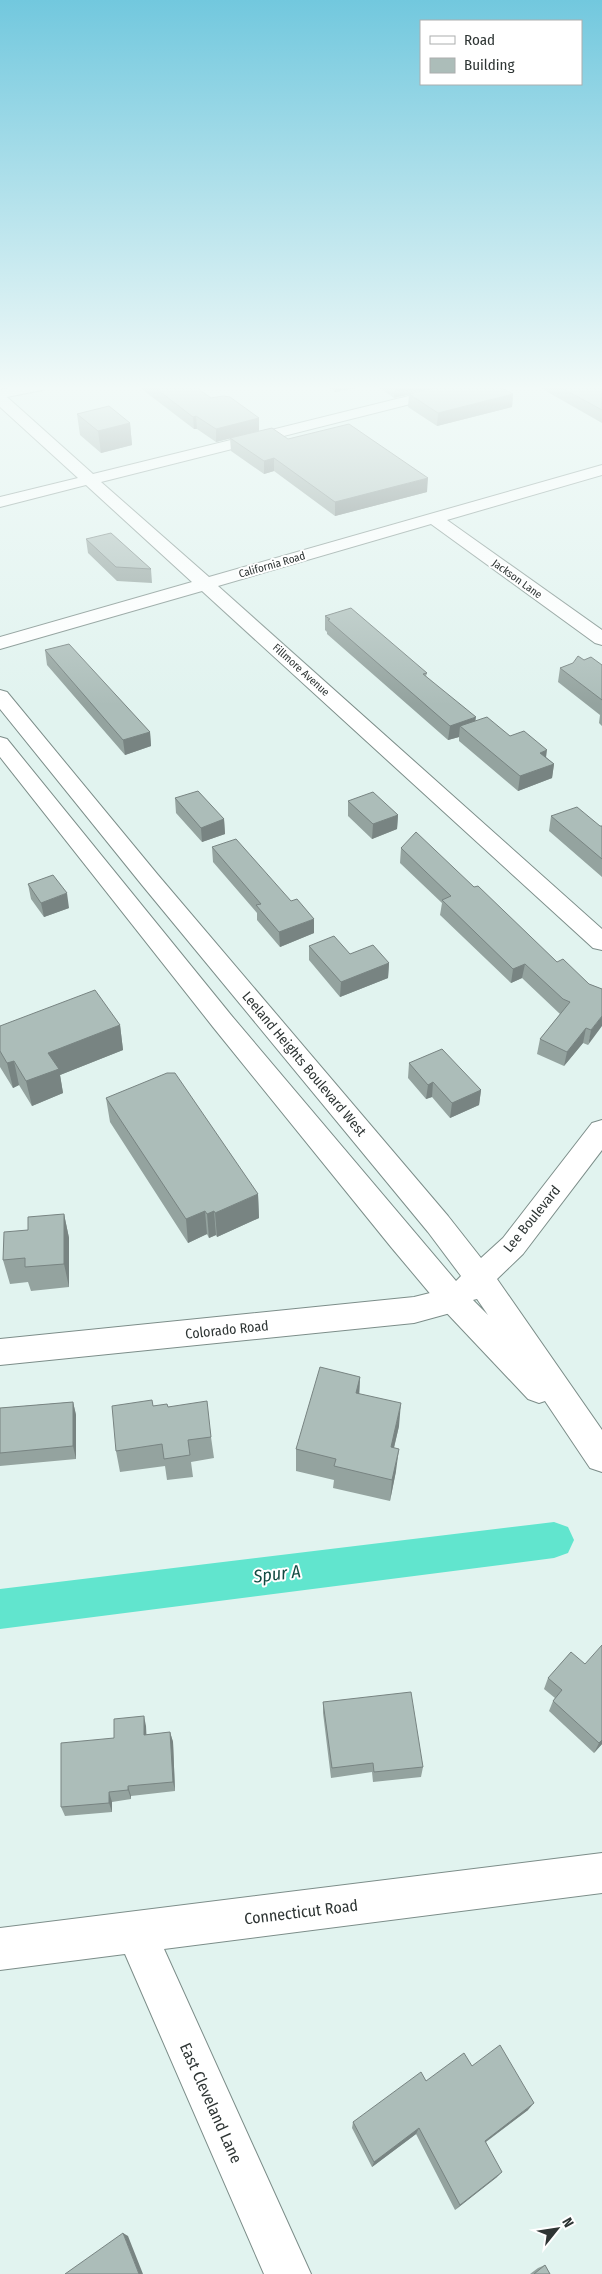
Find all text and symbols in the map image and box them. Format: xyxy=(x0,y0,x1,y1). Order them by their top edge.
legend xyxy=(420,20,582,85)
text: Road xyxy=(464,31,495,49)
text: Building xyxy=(464,56,515,74)
street label: California Road xyxy=(237,549,307,581)
street label: Jackson Lane xyxy=(490,557,544,601)
street label: Fillmore Avenue xyxy=(270,641,332,699)
street label: Leeland Heights Boulevard West xyxy=(238,988,370,1140)
street label: Lee Boulevard xyxy=(500,1182,564,1256)
street label: Colorado Road xyxy=(184,1317,270,1343)
water label: Spur A xyxy=(251,1560,302,1588)
street label: Connecticut Road xyxy=(243,1896,359,1928)
street label: East Cleveland Lane xyxy=(176,2040,246,2166)
north arrow xyxy=(532,2204,582,2254)
text: N xyxy=(558,2215,577,2231)

